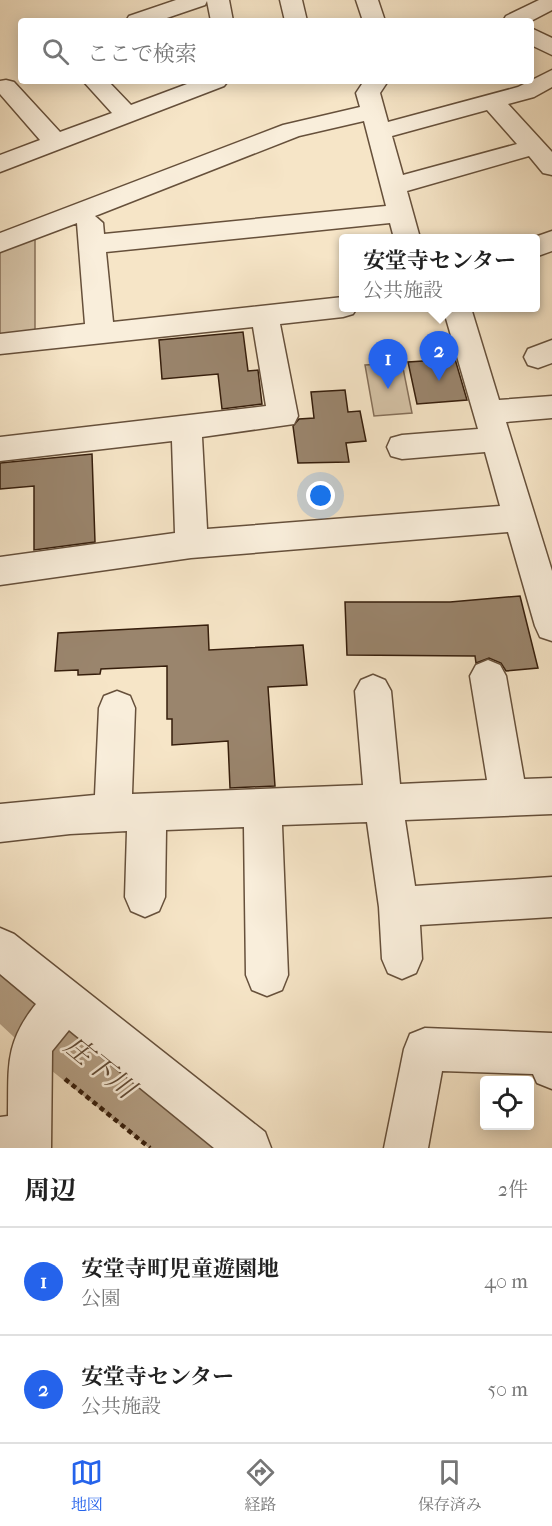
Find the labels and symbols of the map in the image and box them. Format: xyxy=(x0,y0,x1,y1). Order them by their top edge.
pin: 2 xyxy=(420,332,458,381)
pin: 1 xyxy=(368,340,408,389)
your location xyxy=(306,481,335,510)
water label: 庄下川 xyxy=(58,1029,144,1107)

